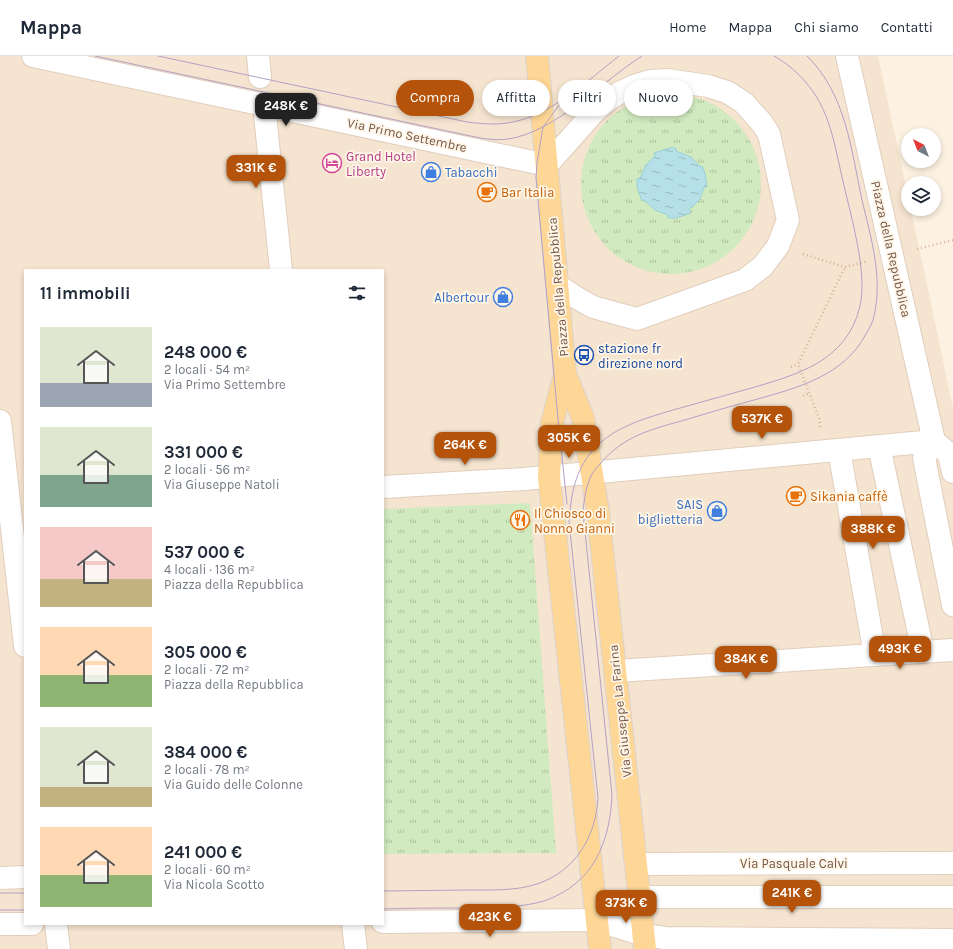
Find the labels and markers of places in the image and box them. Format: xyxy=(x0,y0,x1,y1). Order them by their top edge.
pin: 248K € xyxy=(253,93,319,127)
place label: Grand Hotel Liberty xyxy=(346,149,416,179)
hotel icon: Grand Hotel Liberty xyxy=(321,152,343,174)
pin: 331K € xyxy=(223,155,289,189)
shop icon: Tabacchi xyxy=(420,161,442,183)
place label: Tabacchi xyxy=(445,165,498,180)
cafe icon: Bar Italia xyxy=(476,181,498,203)
place label: Bar Italia xyxy=(501,185,554,200)
shop icon: Albertour xyxy=(492,286,514,308)
place label: Albertour xyxy=(434,290,489,305)
place label: stazione fr direzione nord xyxy=(598,341,683,371)
bus stop icon: stazione fr direzione nord xyxy=(573,344,595,366)
pin: 537K € xyxy=(729,406,795,440)
pin: 305K € xyxy=(536,425,602,459)
pin: 264K € xyxy=(432,432,498,466)
cafe icon: Sikania caffè xyxy=(785,485,807,507)
place label: Sikania caffè xyxy=(810,489,888,504)
place label: SAIS biglietteria xyxy=(638,497,703,527)
shop icon: SAIS biglietteria xyxy=(706,500,728,522)
place label: Il Chiosco di Nonno Gianni xyxy=(534,506,615,536)
restaurant icon: Il Chiosco di Nonno Gianni xyxy=(509,509,531,531)
pin: 388K € xyxy=(840,516,906,550)
pin: 493K € xyxy=(867,636,933,670)
pin: 384K € xyxy=(713,646,779,680)
pin: 241K € xyxy=(759,880,825,914)
pin: 373K € xyxy=(593,890,659,924)
pin: 423K € xyxy=(457,904,523,938)

